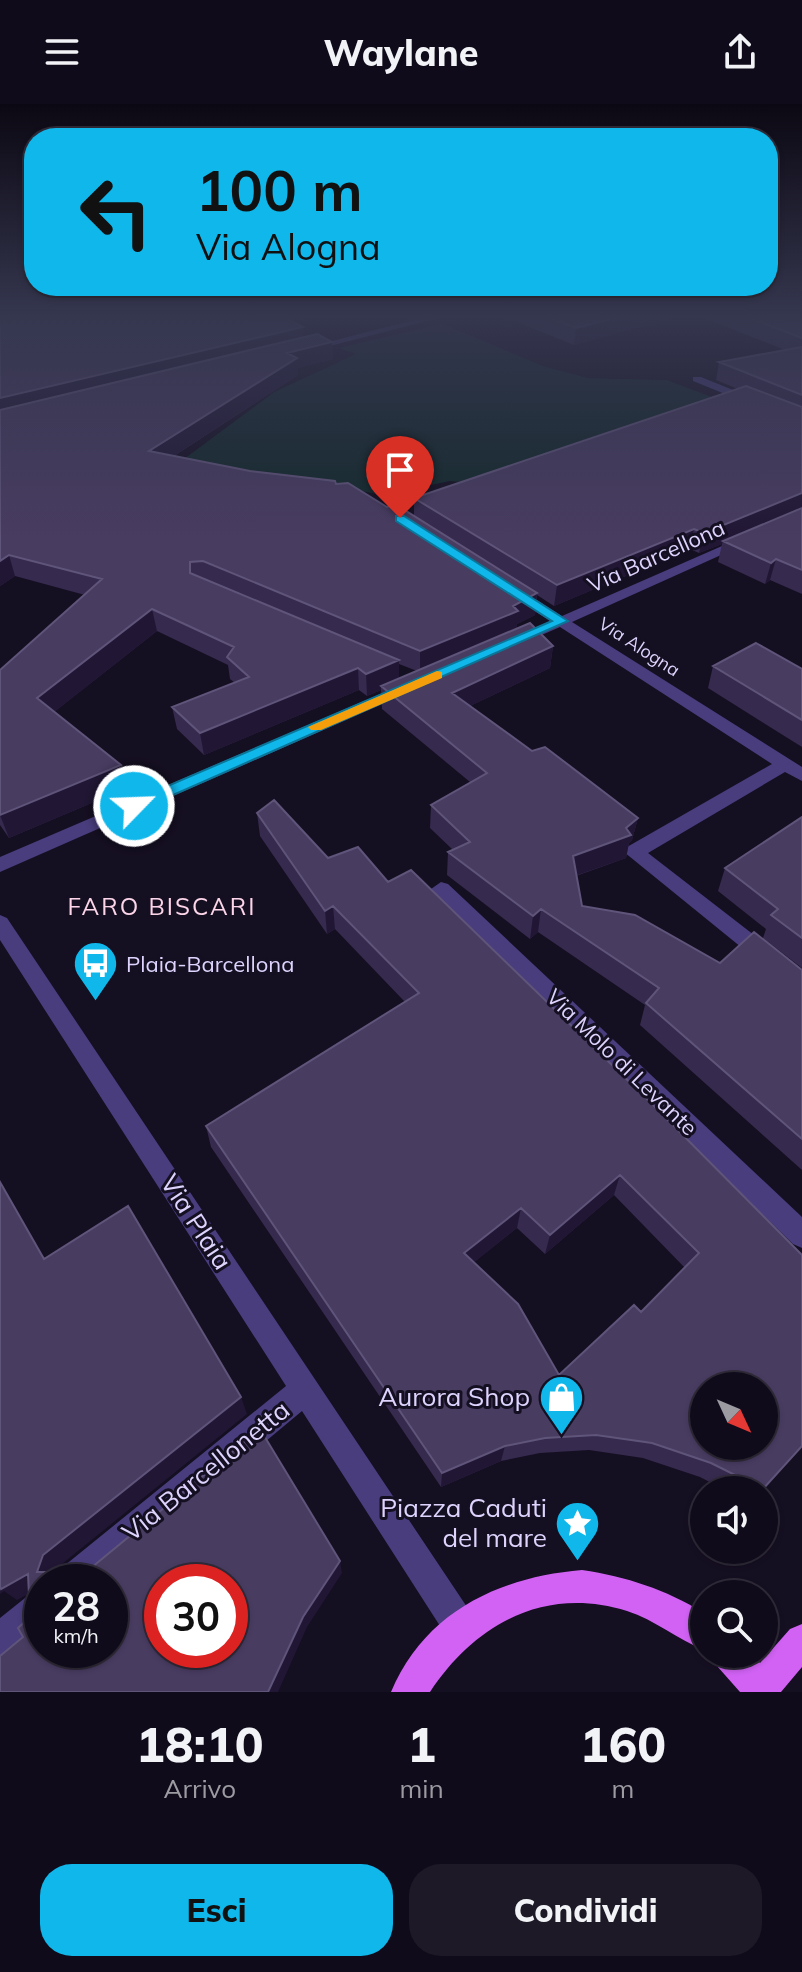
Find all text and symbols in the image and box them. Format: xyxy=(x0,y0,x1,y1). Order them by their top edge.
icon: menu xyxy=(40,30,84,74)
text: Waylane xyxy=(323,30,479,75)
icon: share xyxy=(718,30,762,74)
text: 100 m xyxy=(196,155,363,225)
icon: left xyxy=(64,160,168,264)
text: Via Alogna xyxy=(196,224,381,269)
pin xyxy=(366,436,434,518)
icon: arrive xyxy=(378,448,422,492)
street label: Via Barcellona xyxy=(583,513,729,599)
street label: Via Alogna xyxy=(594,612,684,681)
position arrow xyxy=(92,764,176,848)
district label: FARO BISCARI xyxy=(68,891,256,921)
bus stop icon: Plaia-Barcellona xyxy=(71,940,119,1003)
place label: Plaia-Barcellona xyxy=(126,950,294,978)
street label: Via Molo di Levante xyxy=(541,983,703,1141)
street label: Via Plaia xyxy=(153,1168,239,1276)
north arrow xyxy=(690,1372,778,1460)
map controls xyxy=(690,1372,778,1668)
shop icon: Aurora Shop xyxy=(537,1373,585,1436)
place label: Aurora Shop xyxy=(378,1380,530,1413)
street label: Via Barcellonetta xyxy=(115,1393,296,1548)
button: sound xyxy=(690,1476,778,1564)
place label: Piazza Caduti del mare xyxy=(380,1491,547,1554)
place icon: Piazza Caduti del mare xyxy=(554,1499,602,1562)
speed limit sign: 30 xyxy=(144,1564,248,1668)
button: search xyxy=(690,1580,778,1668)
text: 28 xyxy=(52,1581,100,1631)
text: km/h xyxy=(53,1623,99,1648)
text: 18:10 xyxy=(136,1714,264,1774)
text: 1 xyxy=(407,1714,436,1774)
text: 160 xyxy=(580,1714,666,1774)
text: Arrivo xyxy=(163,1772,236,1805)
text: min xyxy=(400,1772,444,1805)
text: m xyxy=(611,1772,634,1805)
button: Esci xyxy=(40,1864,393,1956)
button: Condividi xyxy=(409,1864,762,1956)

